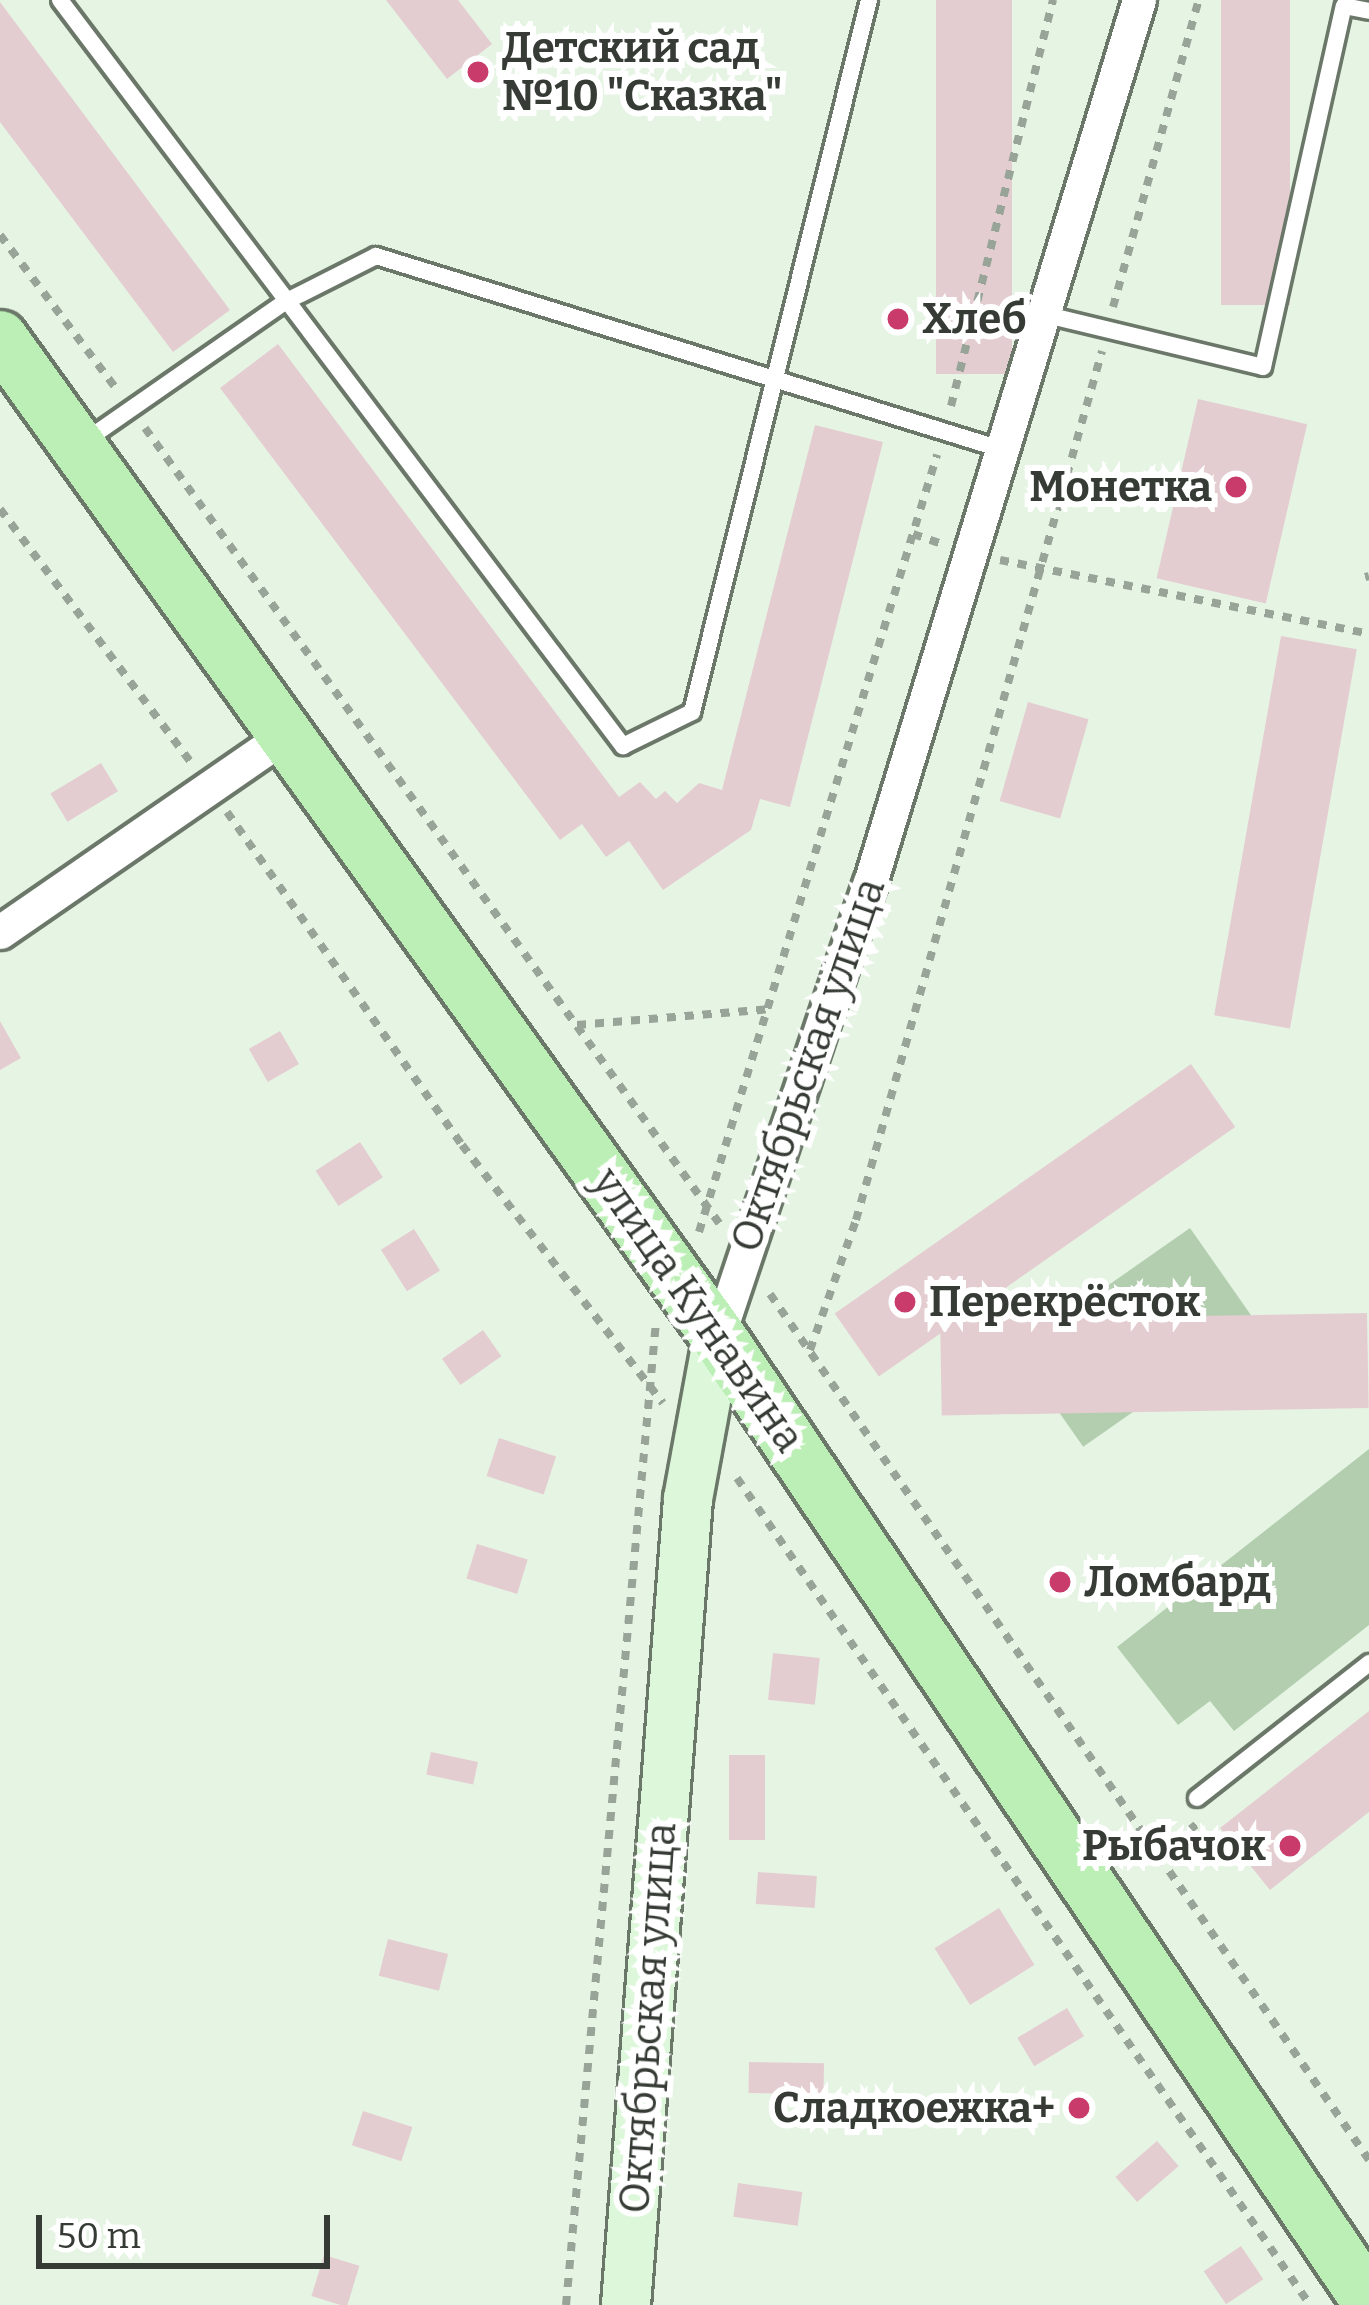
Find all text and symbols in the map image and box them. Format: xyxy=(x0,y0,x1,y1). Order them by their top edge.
place label: Детский сад №10 "Сказка" xyxy=(502,23,783,122)
marker: Детский сад №10 "Сказка" xyxy=(465,59,491,85)
place label: Хлеб xyxy=(922,294,1026,344)
marker: Хлеб xyxy=(885,306,911,332)
place label: Монетка xyxy=(1029,462,1212,512)
marker: Монетка xyxy=(1223,474,1249,500)
street label: Октябрьская улица xyxy=(720,872,896,1258)
street label: улица Кунавина xyxy=(581,1158,815,1462)
place label: Перекрёсток xyxy=(929,1277,1200,1327)
marker: Перекрёсток xyxy=(892,1289,918,1315)
place label: Ломбард xyxy=(1084,1557,1271,1607)
marker: Ломбард xyxy=(1047,1569,1073,1595)
street label: Октябрьская улица xyxy=(609,1821,687,2215)
place label: Рыбачок xyxy=(1082,1821,1266,1871)
marker: Рыбачок xyxy=(1277,1833,1303,1859)
place label: Сладкоежка+ xyxy=(773,2083,1055,2133)
marker: Сладкоежка+ xyxy=(1066,2095,1092,2121)
scale bar xyxy=(42,2191,336,2265)
text: 50 m xyxy=(57,2214,141,2258)

